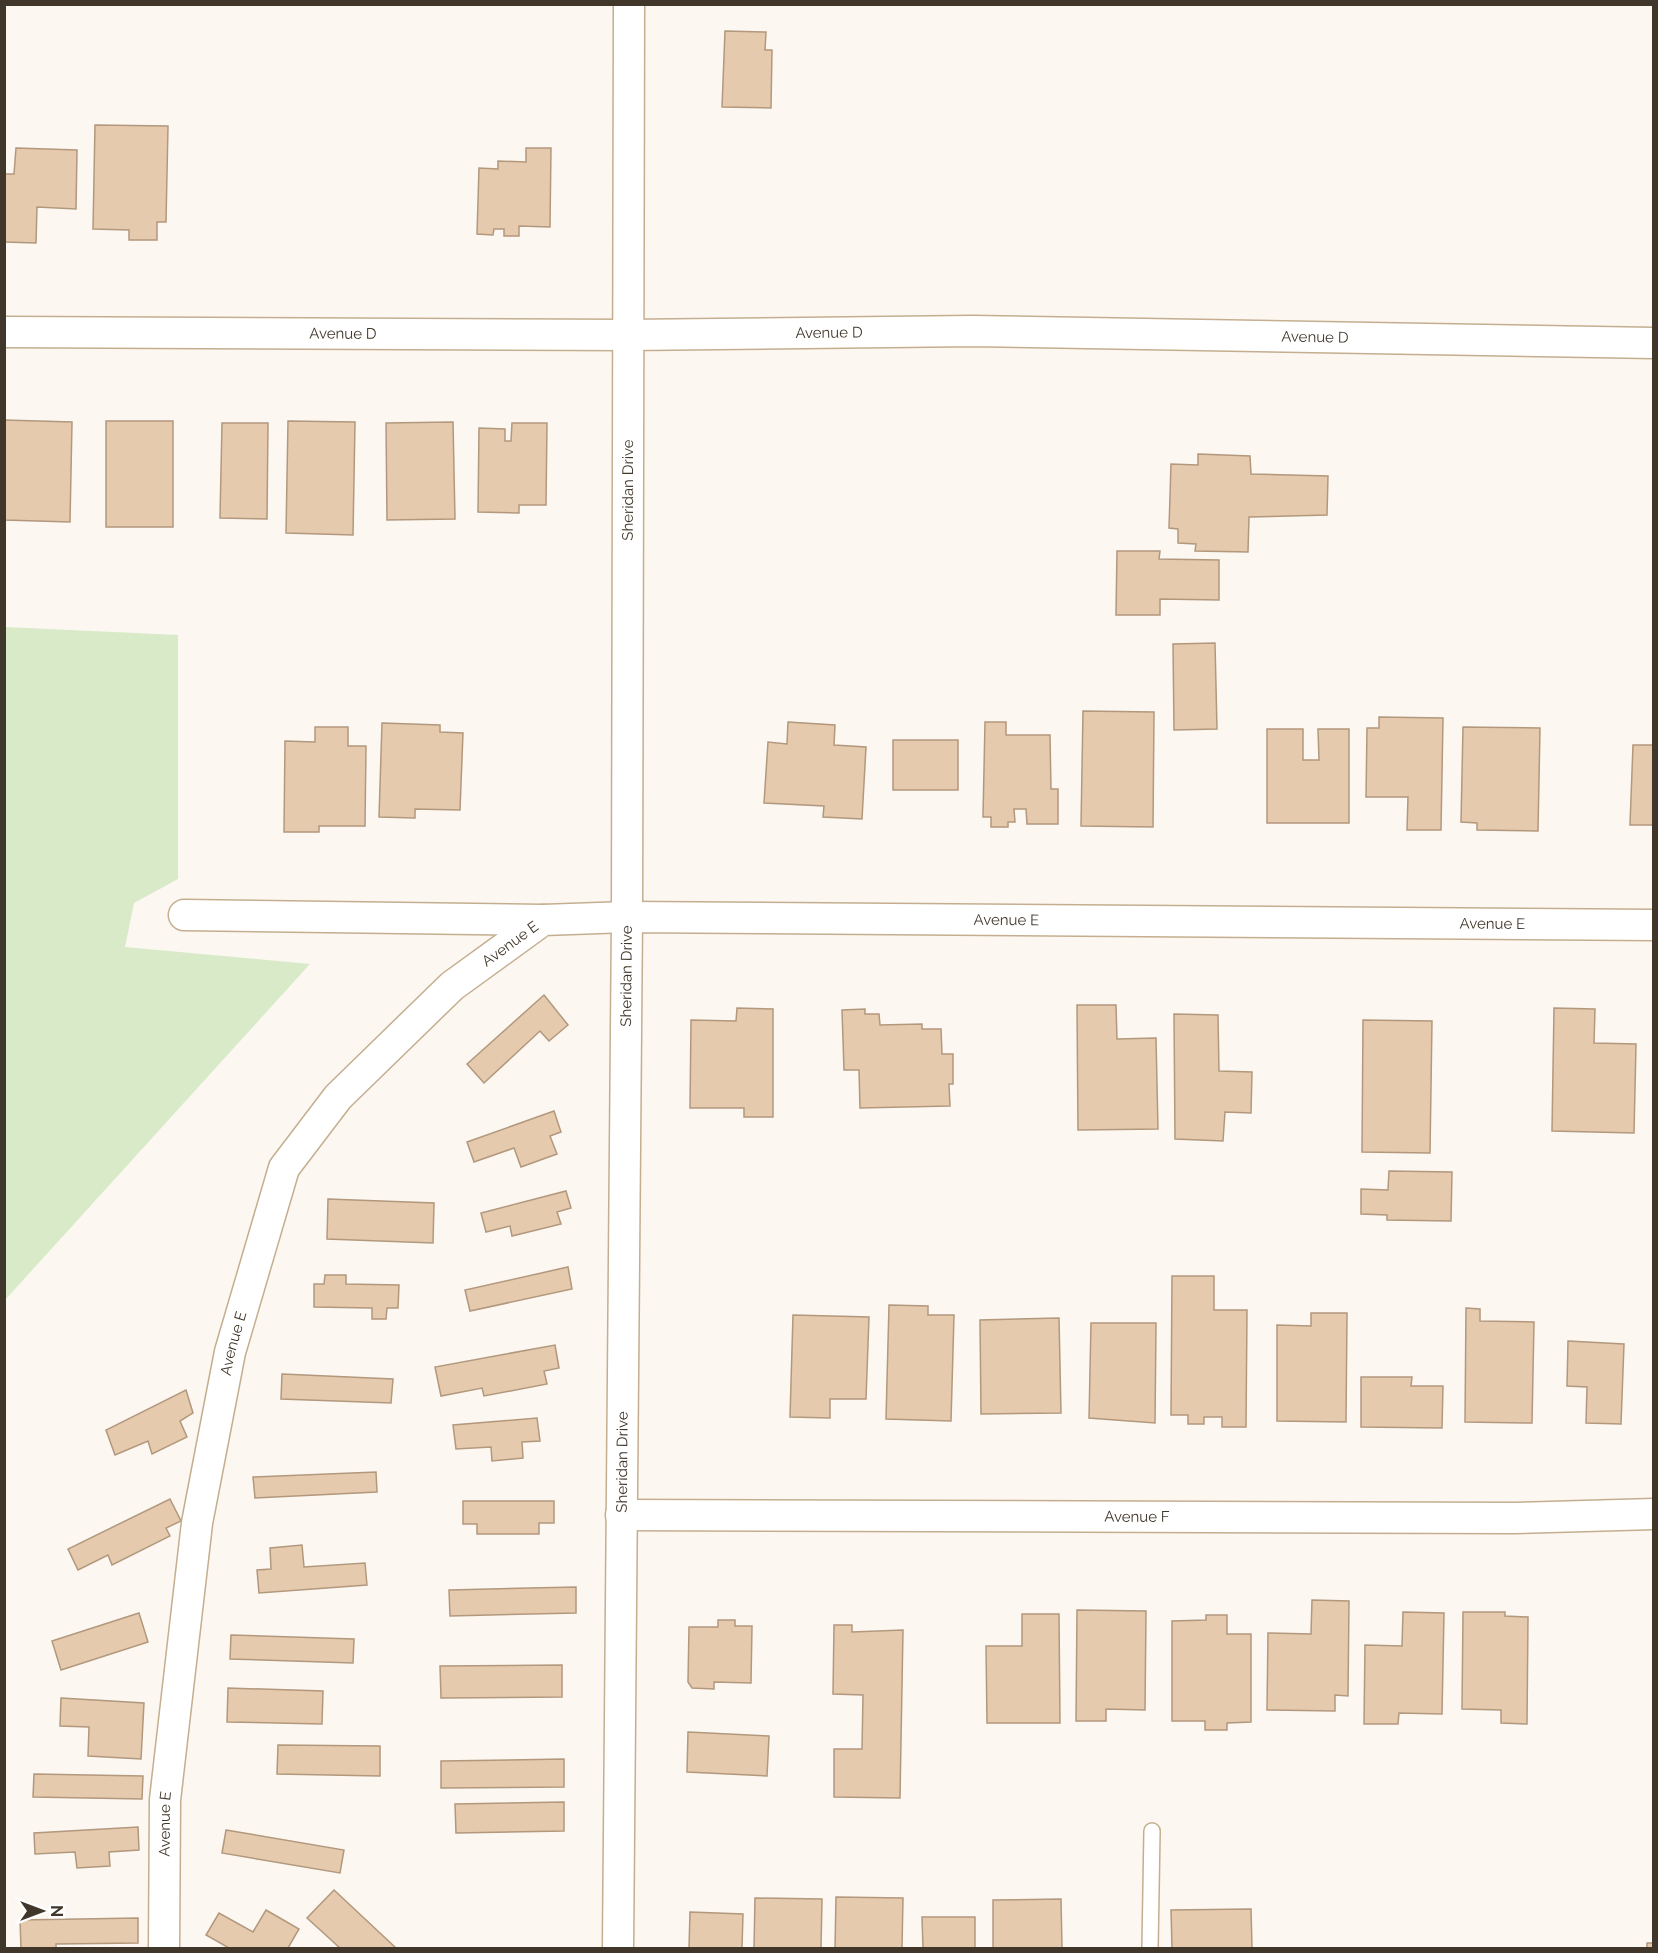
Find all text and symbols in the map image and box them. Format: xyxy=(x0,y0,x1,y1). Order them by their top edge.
street label: Avenue D xyxy=(795,323,863,342)
street label: Avenue D xyxy=(309,324,377,343)
street label: Avenue D xyxy=(1281,327,1349,347)
street label: Sheridan Drive xyxy=(619,439,637,541)
street label: Avenue E xyxy=(974,911,1039,929)
street label: Avenue E xyxy=(1460,914,1525,933)
street label: Avenue E xyxy=(478,917,542,970)
street label: Sheridan Drive xyxy=(617,925,636,1027)
street label: Avenue E xyxy=(217,1309,250,1377)
street label: Sheridan Drive xyxy=(613,1411,632,1513)
street label: Avenue F xyxy=(1104,1508,1170,1526)
street label: Avenue E xyxy=(156,1790,175,1857)
north arrow xyxy=(12,1881,72,1941)
text: N xyxy=(47,1905,66,1917)

